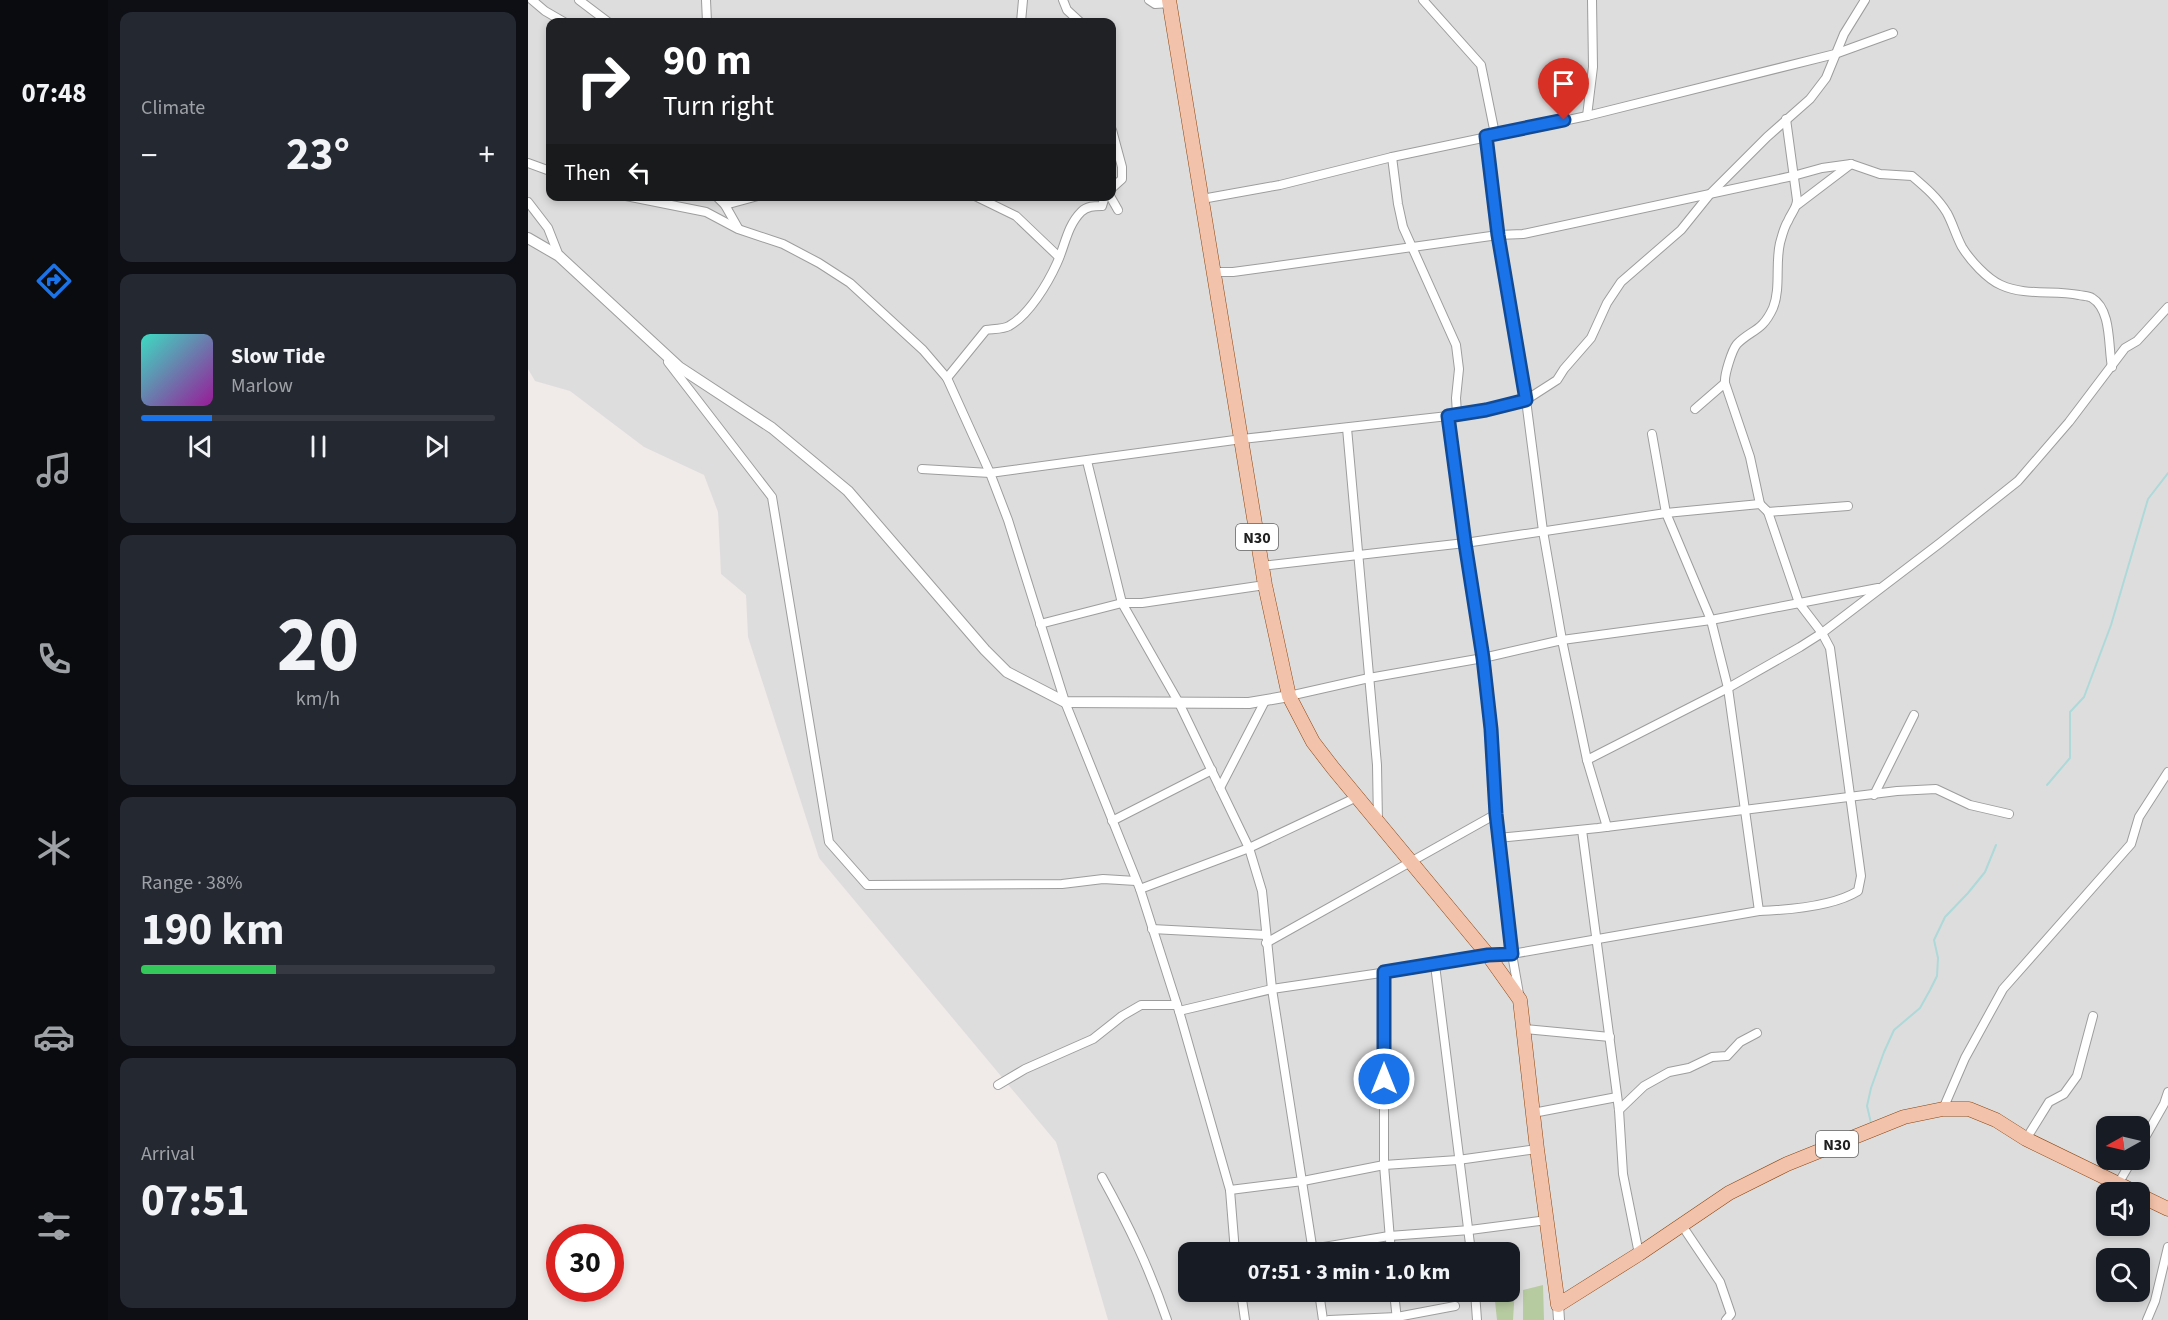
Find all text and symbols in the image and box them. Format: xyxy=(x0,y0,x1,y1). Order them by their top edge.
text: 90 m xyxy=(663,31,752,91)
icon: right xyxy=(564,42,642,120)
pin xyxy=(1538,58,1589,120)
icon: arrive xyxy=(1547,67,1580,100)
text: 07:48 xyxy=(21,74,87,113)
text: Turn right xyxy=(663,87,774,126)
text: Climate xyxy=(141,94,205,122)
text: 23° xyxy=(286,123,350,187)
text: − xyxy=(141,132,157,179)
text: + xyxy=(479,132,495,179)
icon: left xyxy=(623,156,656,189)
text: Then xyxy=(564,157,611,189)
icon: directions xyxy=(33,260,75,302)
text: Slow Tide xyxy=(231,340,325,372)
text: Marlow xyxy=(231,372,293,400)
icon: previous xyxy=(184,430,217,463)
icon: pause xyxy=(302,430,335,463)
icon: next xyxy=(420,430,453,463)
icon: music xyxy=(33,449,75,491)
road number: N30 xyxy=(1236,524,1278,550)
text: 20 xyxy=(277,590,359,701)
icon: phone xyxy=(33,638,75,680)
text: km/h xyxy=(296,685,340,713)
icon: climate xyxy=(33,827,75,869)
text: Range · 38% xyxy=(141,869,242,897)
text: 190 km xyxy=(141,898,285,962)
icon: car xyxy=(33,1016,75,1058)
position arrow xyxy=(1352,1047,1416,1111)
north arrow xyxy=(2096,1116,2150,1170)
map controls xyxy=(2096,1116,2150,1302)
road number: N30 xyxy=(1816,1131,1858,1157)
text: Arrival xyxy=(141,1140,195,1168)
text: 07:51 xyxy=(141,1169,250,1233)
button: sound xyxy=(2096,1182,2150,1236)
icon: filters xyxy=(33,1205,75,1247)
speed limit sign: 30 xyxy=(546,1224,624,1302)
button: search xyxy=(2096,1248,2150,1302)
text: 07:51 · 3 min · 1.0 km xyxy=(1248,1256,1450,1288)

